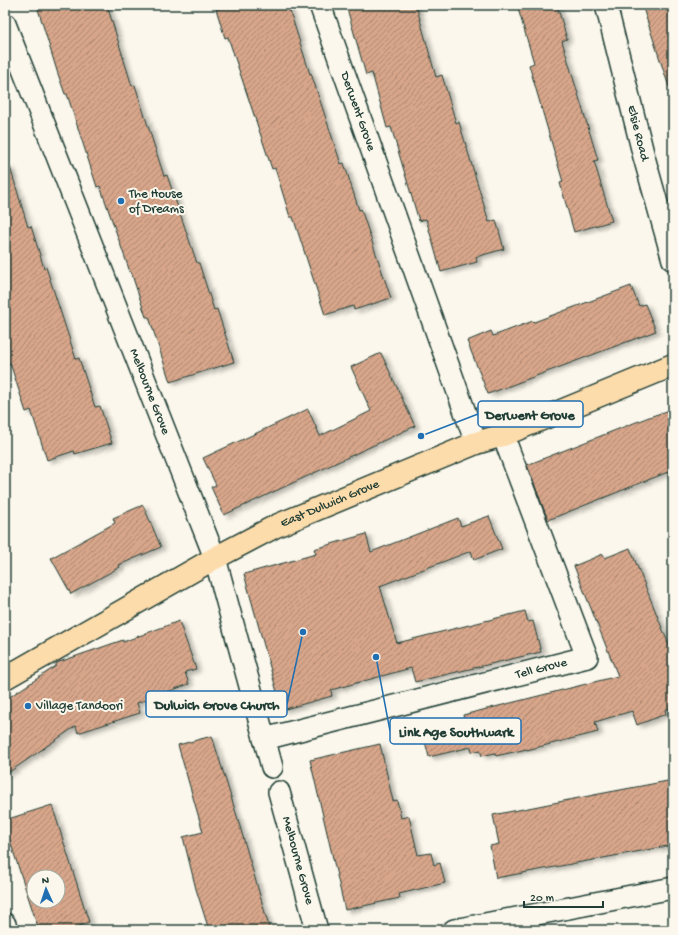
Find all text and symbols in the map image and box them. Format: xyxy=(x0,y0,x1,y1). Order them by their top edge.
street label: Derwent Grove xyxy=(337,69,379,153)
street label: Elsie Road xyxy=(624,104,653,164)
place label: The House of Dreams xyxy=(128,187,185,217)
marker: The House of Dreams xyxy=(116,196,126,206)
street label: Melbourne Grove xyxy=(126,347,173,437)
callout: Derwent Grove xyxy=(478,401,583,427)
text: Derwent Grove xyxy=(483,408,576,425)
street label: East Dulwich Grove xyxy=(278,476,382,531)
street label: Tell Grove xyxy=(513,655,569,683)
callout: Dulwich Grove Church xyxy=(146,691,287,717)
text: Dulwich Grove Church xyxy=(153,698,280,715)
place label: Village Tandoori xyxy=(35,699,123,714)
marker: Village Tandoori xyxy=(23,701,33,711)
callout: Link Age Southwark xyxy=(390,718,521,744)
text: Link Age Southwark xyxy=(399,725,515,742)
street label: Melbourne Grove xyxy=(279,815,317,907)
north arrow xyxy=(26,869,66,909)
text: N xyxy=(42,875,49,887)
scale bar xyxy=(524,883,603,909)
text: 20 m xyxy=(530,892,555,906)

